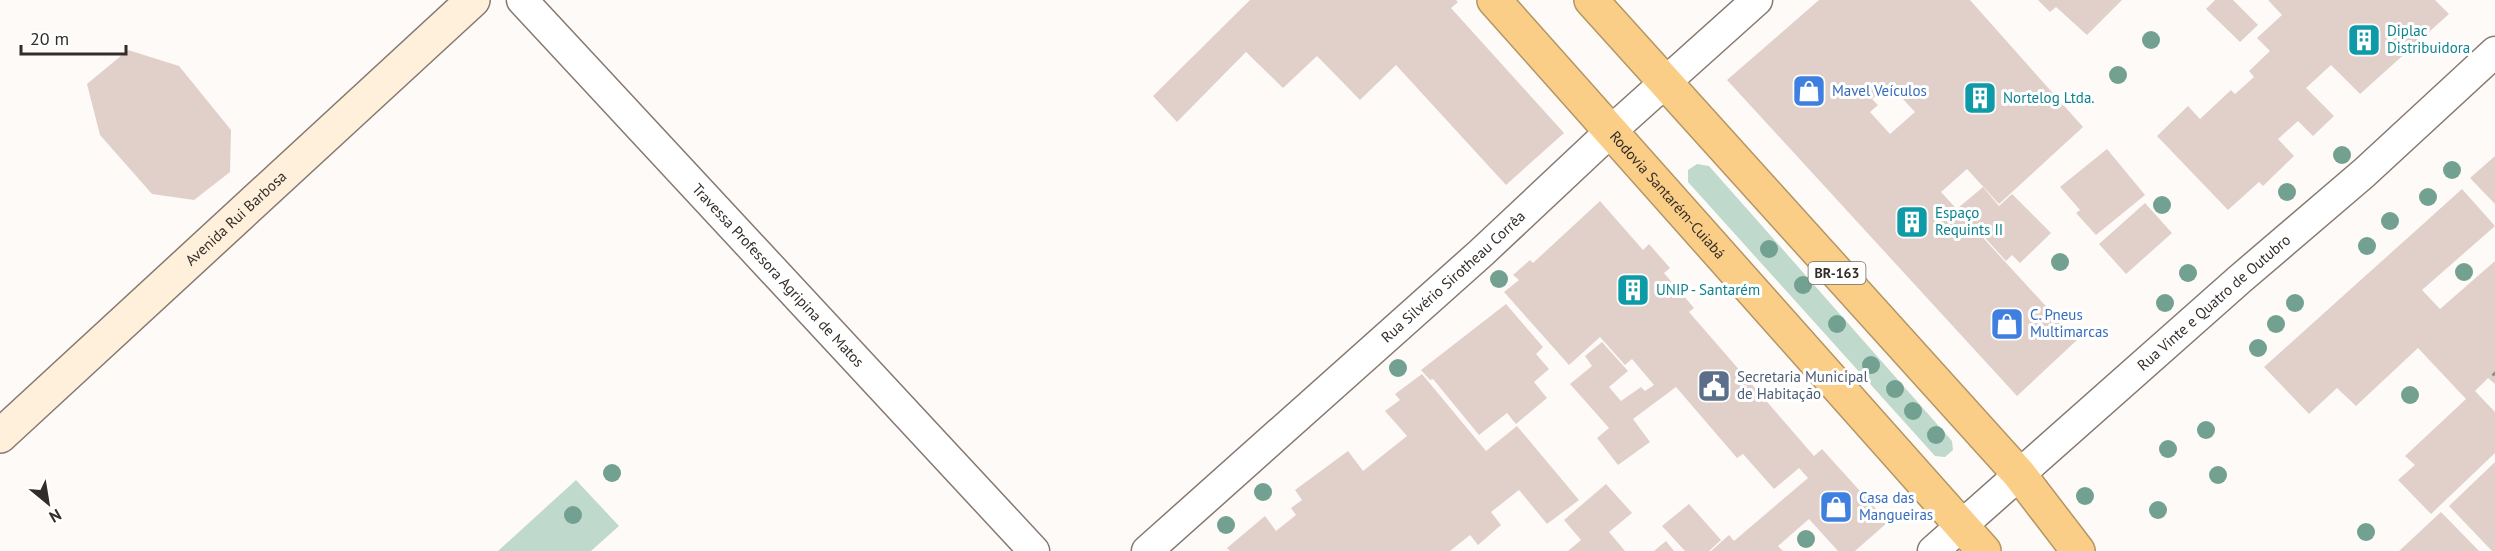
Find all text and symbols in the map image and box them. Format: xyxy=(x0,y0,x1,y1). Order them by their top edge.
scale bar xyxy=(21,18,126,56)
place label: Diplac Distribuidora xyxy=(2387,21,2470,57)
building icon: Diplac Distribuidora xyxy=(2346,22,2382,58)
text: 20 m xyxy=(30,27,69,50)
shop icon: Mavel Veículos xyxy=(1791,73,1827,109)
building icon: Nortelog Ltda. xyxy=(1962,80,1998,116)
place label: Mavel Veículos xyxy=(1832,81,1927,100)
place label: Nortelog Ltda. xyxy=(2003,88,2095,107)
street label: Rodovia Santarém-Cuiabá xyxy=(1606,127,1730,263)
street label: Avenida Rui Barbosa xyxy=(181,167,290,269)
street label: Travessa Professora Agripina de Matos xyxy=(688,179,868,371)
place label: Espaço Requints II xyxy=(1935,203,2003,239)
building icon: Espaço Requints II xyxy=(1894,204,1930,240)
street label: Rua Silvério Sirotheau Corrêa xyxy=(1377,207,1529,347)
street label: Rua Vinte e Quatro de Outubro xyxy=(2133,230,2294,375)
road number: BR-163 xyxy=(1808,262,1866,284)
building icon: UNIP - Santarém xyxy=(1615,272,1651,308)
place label: UNIP - Santarém xyxy=(1656,280,1760,299)
place label: C. Pneus Multimarcas xyxy=(2030,305,2109,341)
shop icon: C. Pneus Multimarcas xyxy=(1989,306,2025,342)
place label: Secretaria Municipal de Habitação xyxy=(1737,367,1869,403)
public building icon: Secretaria Municipal de Habitação xyxy=(1696,368,1732,404)
north arrow xyxy=(18,473,78,533)
place label: Casa das Mangueiras xyxy=(1859,488,1933,524)
shop icon: Casa das Mangueiras xyxy=(1818,489,1854,525)
text: N xyxy=(46,505,65,527)

